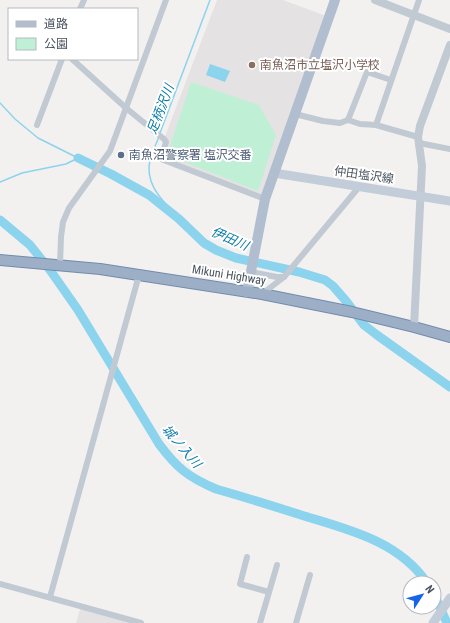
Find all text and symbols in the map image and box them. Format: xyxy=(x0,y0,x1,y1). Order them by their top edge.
legend xyxy=(8,8,138,60)
text: 道路 xyxy=(44,17,68,31)
text: 公園 xyxy=(44,37,68,51)
place label: 南魚沼市立塩沢小学校 xyxy=(260,58,380,72)
marker: 南魚沼市立塩沢小学校 xyxy=(247,60,257,70)
water label: 足柄沢川 xyxy=(144,80,178,136)
place label: 南魚沼警察署 塩沢交番 xyxy=(129,148,252,162)
marker: 南魚沼警察署 塩沢交番 xyxy=(116,150,126,160)
street label: 仲田塩沢線 xyxy=(333,164,395,186)
water label: 伊田川 xyxy=(209,224,252,254)
street label: Mikuni Highway xyxy=(191,262,267,288)
water label: 城ノ入川 xyxy=(159,422,206,472)
north arrow xyxy=(402,575,442,615)
text: N xyxy=(422,583,437,596)

